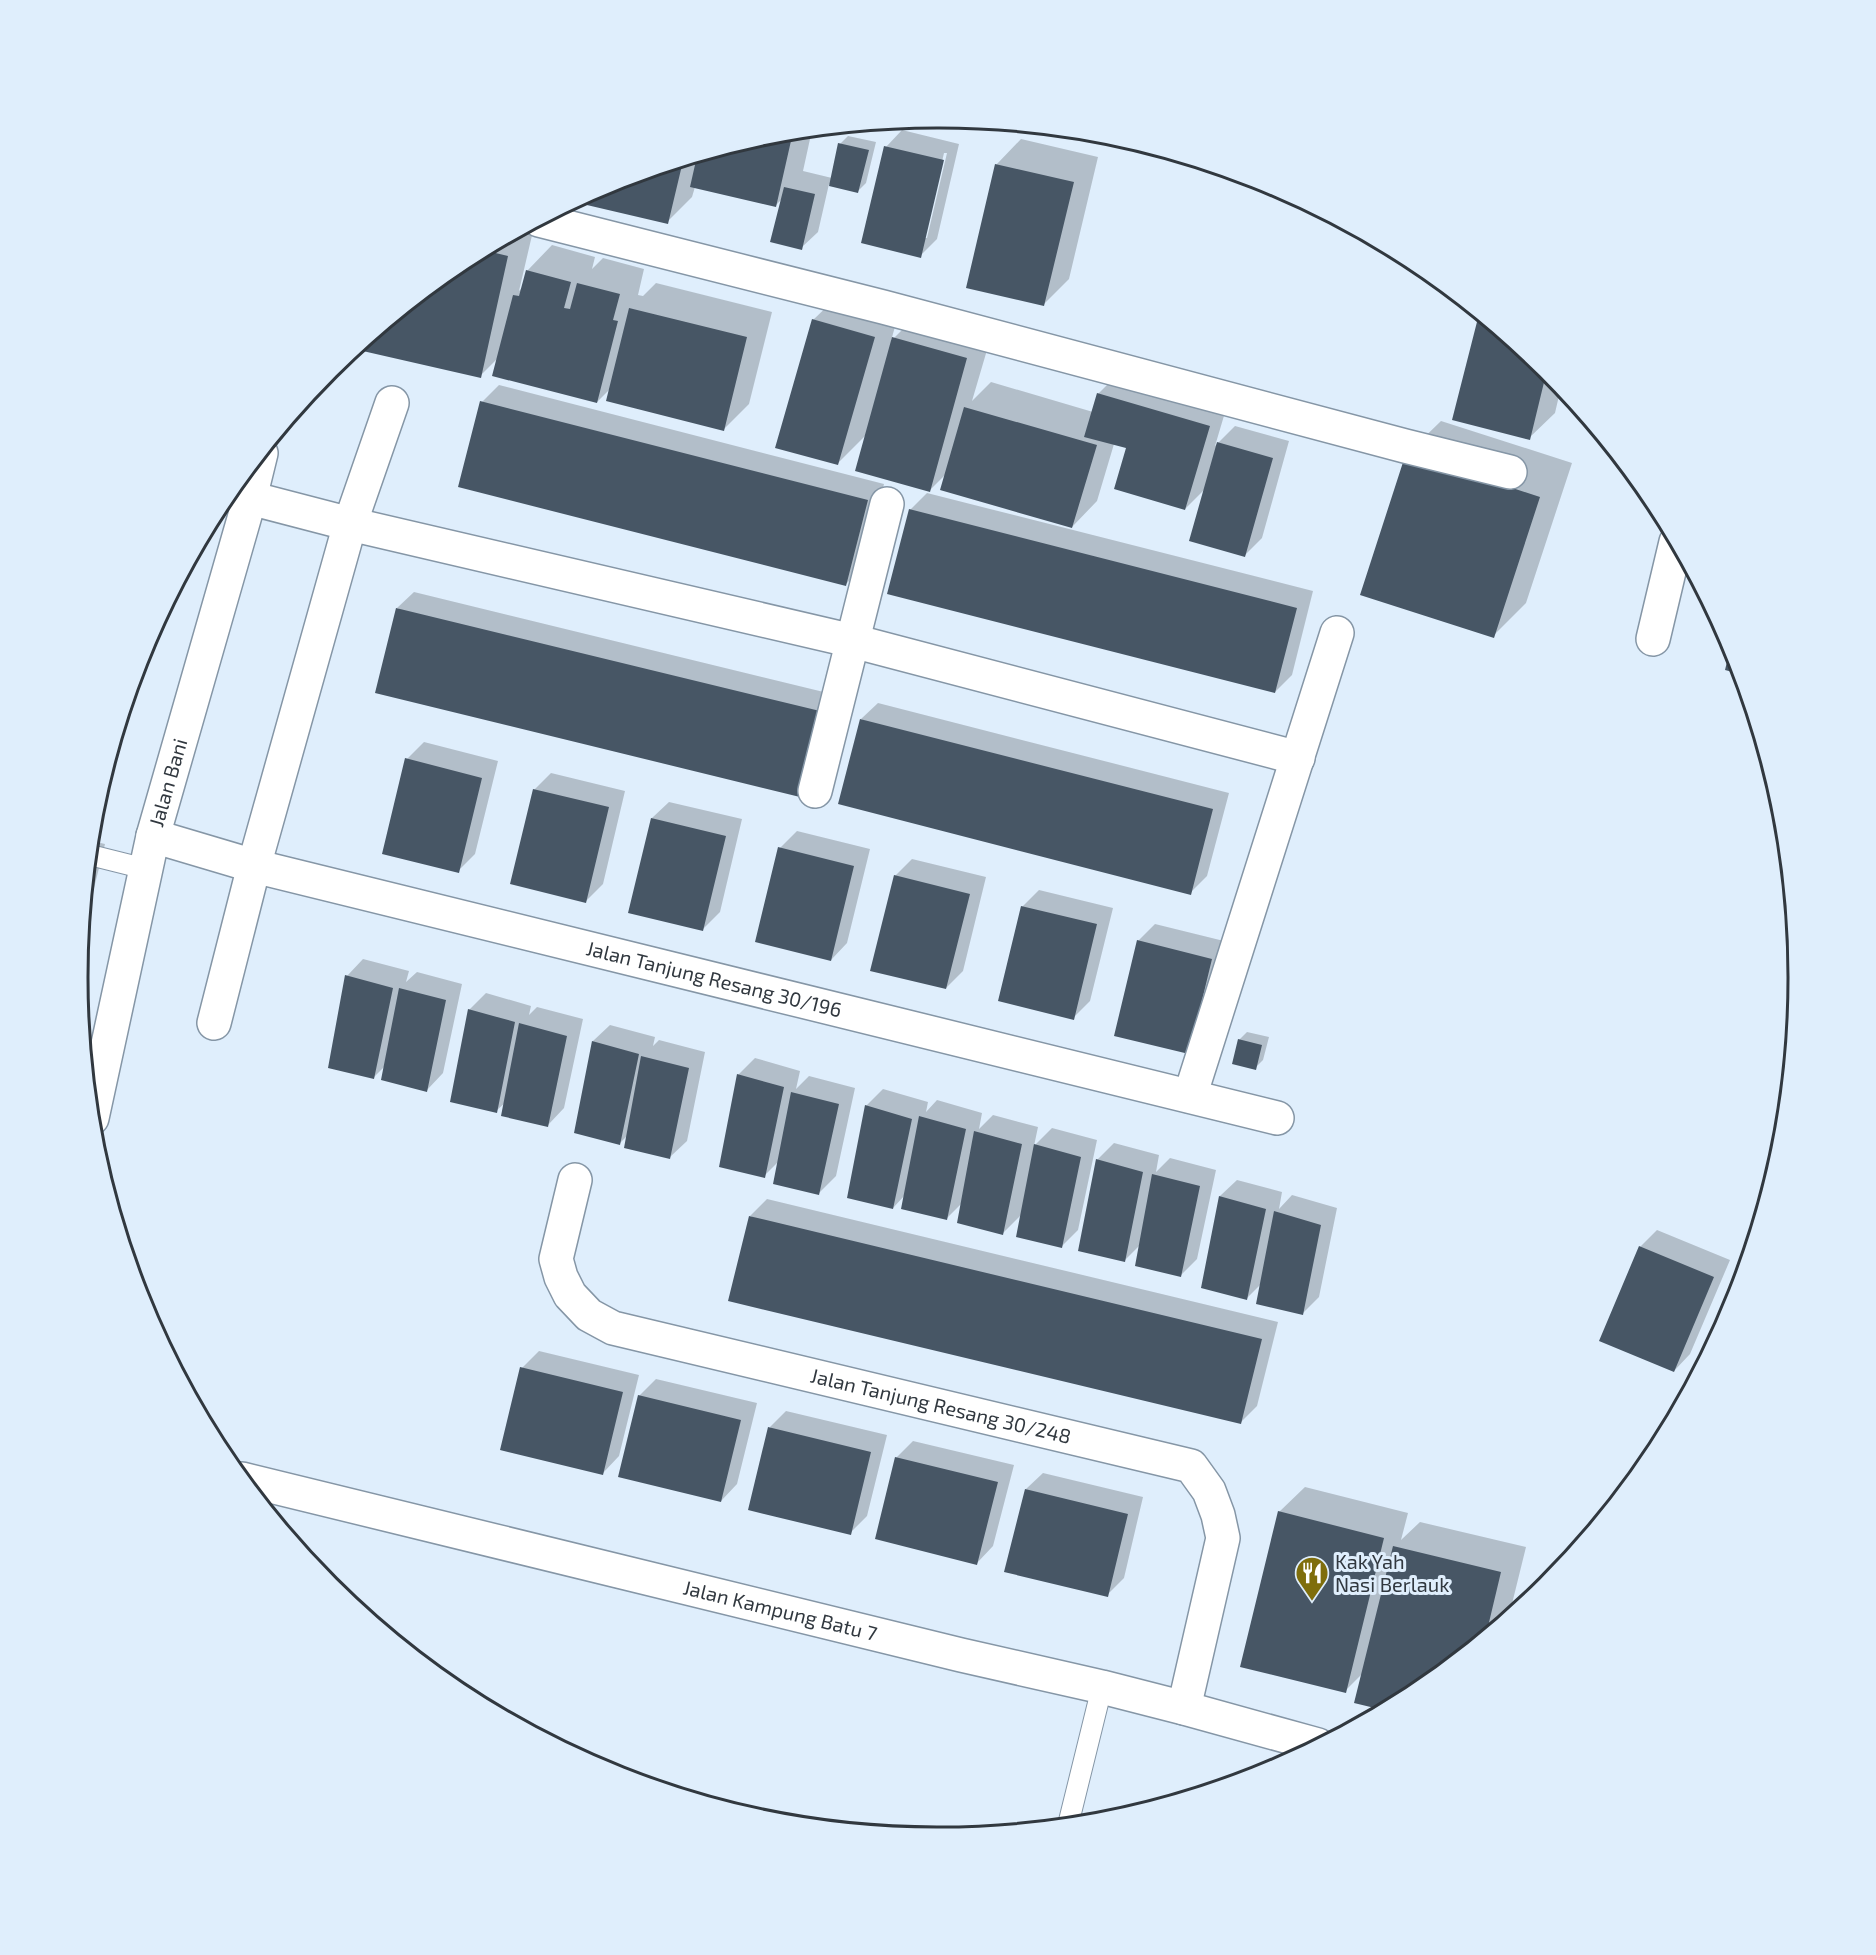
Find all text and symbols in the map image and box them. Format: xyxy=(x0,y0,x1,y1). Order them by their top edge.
street label: Jalan Bani xyxy=(143,735,191,829)
street label: Jalan Tanjung Resang 30/196 xyxy=(584,935,844,1021)
street label: Jalan Tanjung Resang 30/248 xyxy=(808,1363,1074,1448)
place label: Kak Yah Nasi Berlauk xyxy=(1335,1549,1449,1596)
restaurant icon: Kak Yah Nasi Berlauk xyxy=(1294,1555,1330,1602)
street label: Jalan Kampung Batu 7 xyxy=(681,1574,880,1645)

